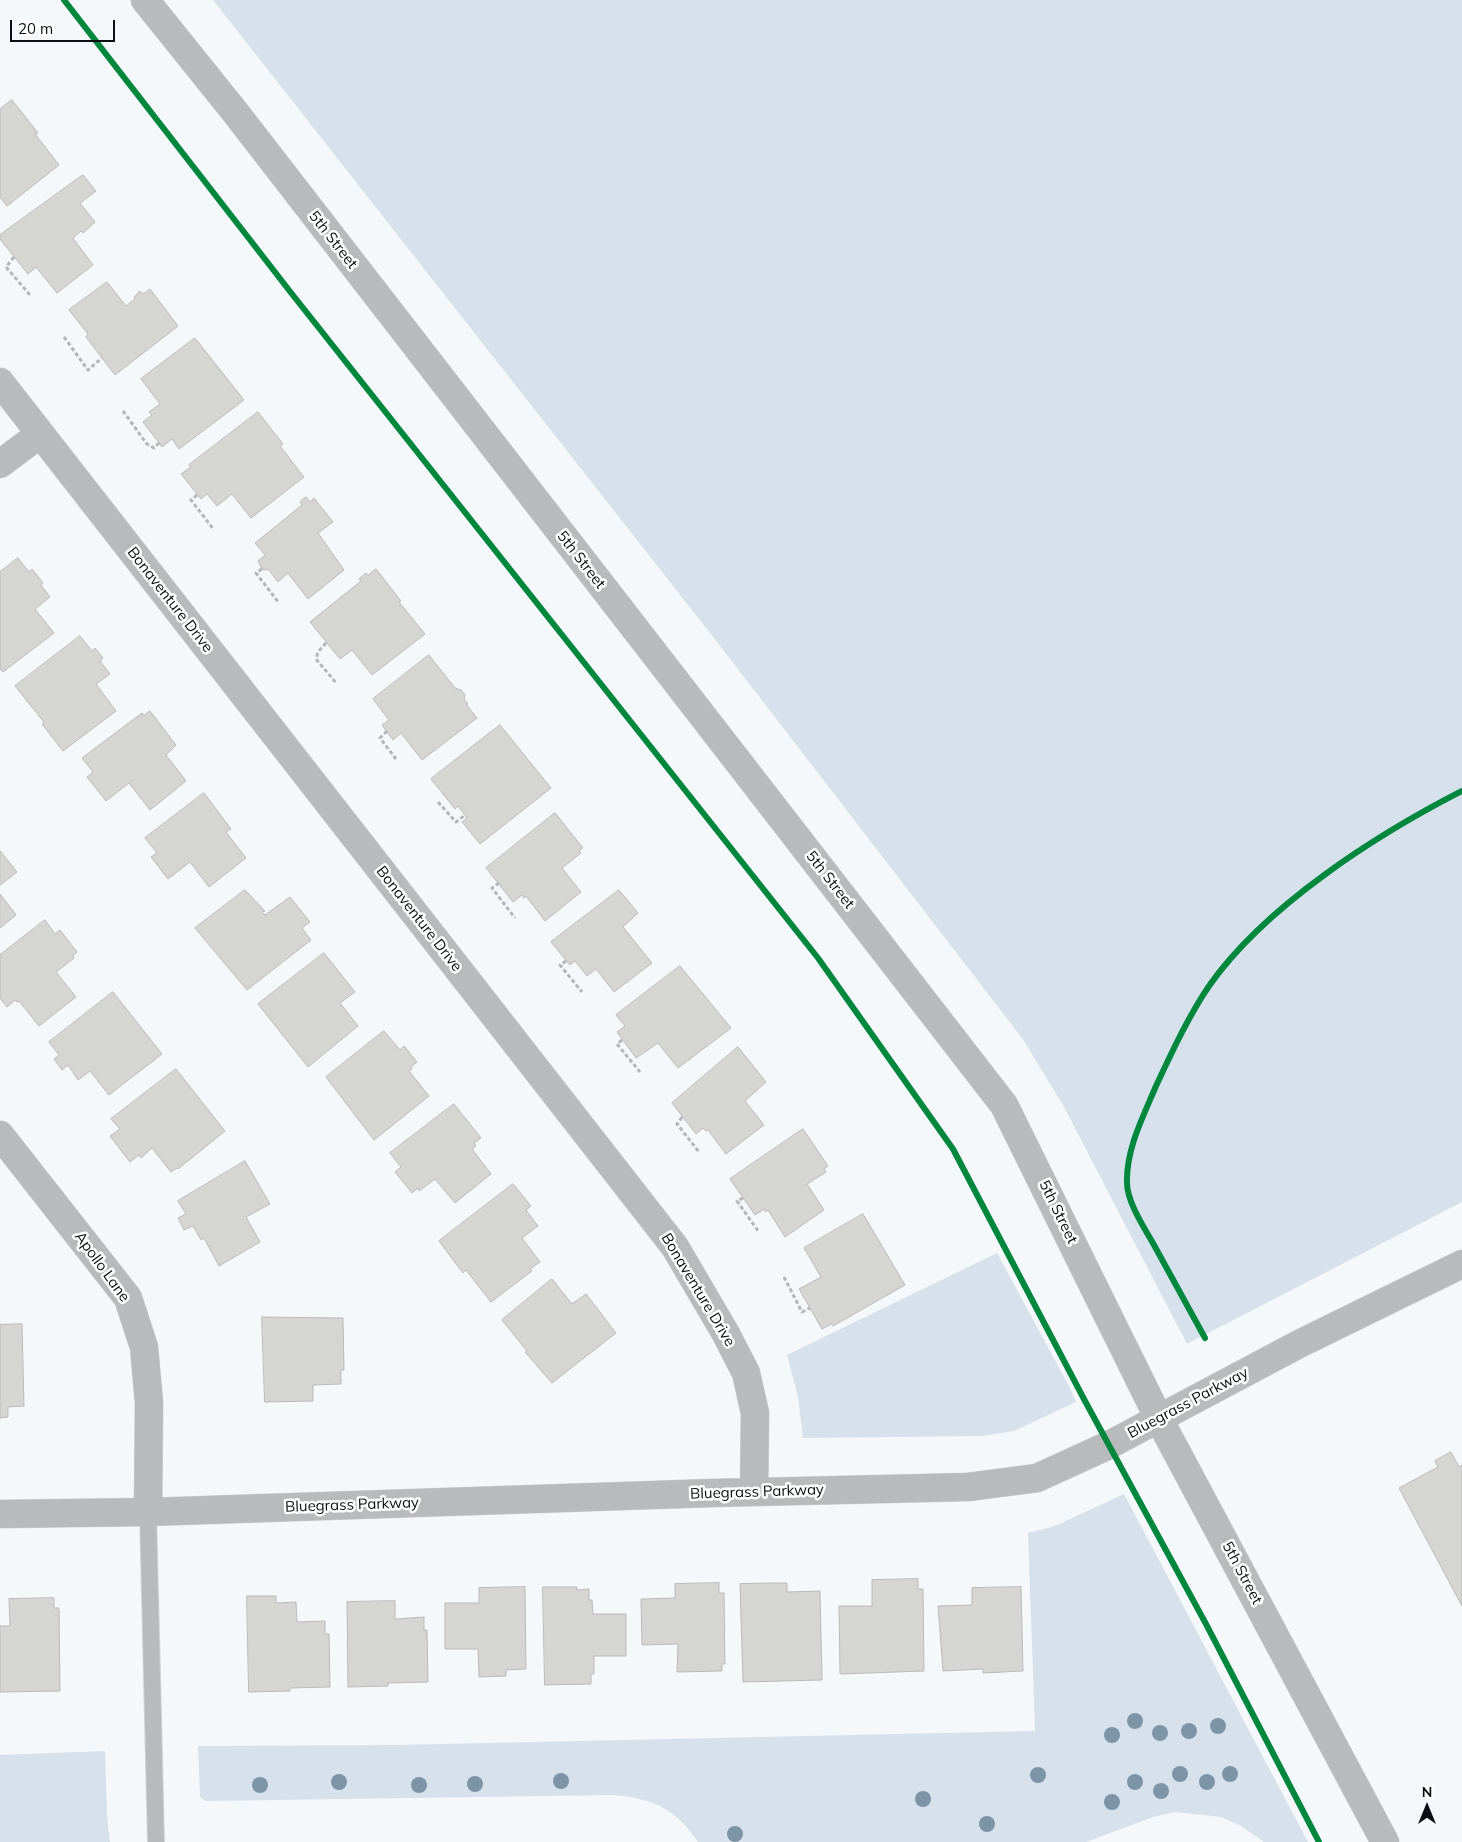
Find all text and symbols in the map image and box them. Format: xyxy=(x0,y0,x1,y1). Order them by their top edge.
scale bar xyxy=(12,10,118,42)
text: 20 m xyxy=(18,19,53,38)
street label: 5th Street xyxy=(305,207,361,273)
street label: 5th Street xyxy=(553,527,609,593)
street label: Bonaventure Drive xyxy=(123,544,217,656)
street label: 5th Street xyxy=(802,847,858,913)
street label: Bonaventure Drive xyxy=(372,863,466,975)
street label: 5th Street xyxy=(1035,1177,1081,1247)
street label: Apollo Lane xyxy=(71,1228,133,1306)
street label: Bonaventure Drive xyxy=(657,1230,739,1350)
street label: Bluegrass Parkway xyxy=(1125,1364,1251,1442)
street label: Bluegrass Parkway xyxy=(690,1481,824,1503)
street label: Bluegrass Parkway xyxy=(285,1494,419,1516)
street label: 5th Street xyxy=(1218,1539,1266,1607)
north arrow xyxy=(1402,1782,1452,1832)
text: N xyxy=(1422,1783,1432,1801)

